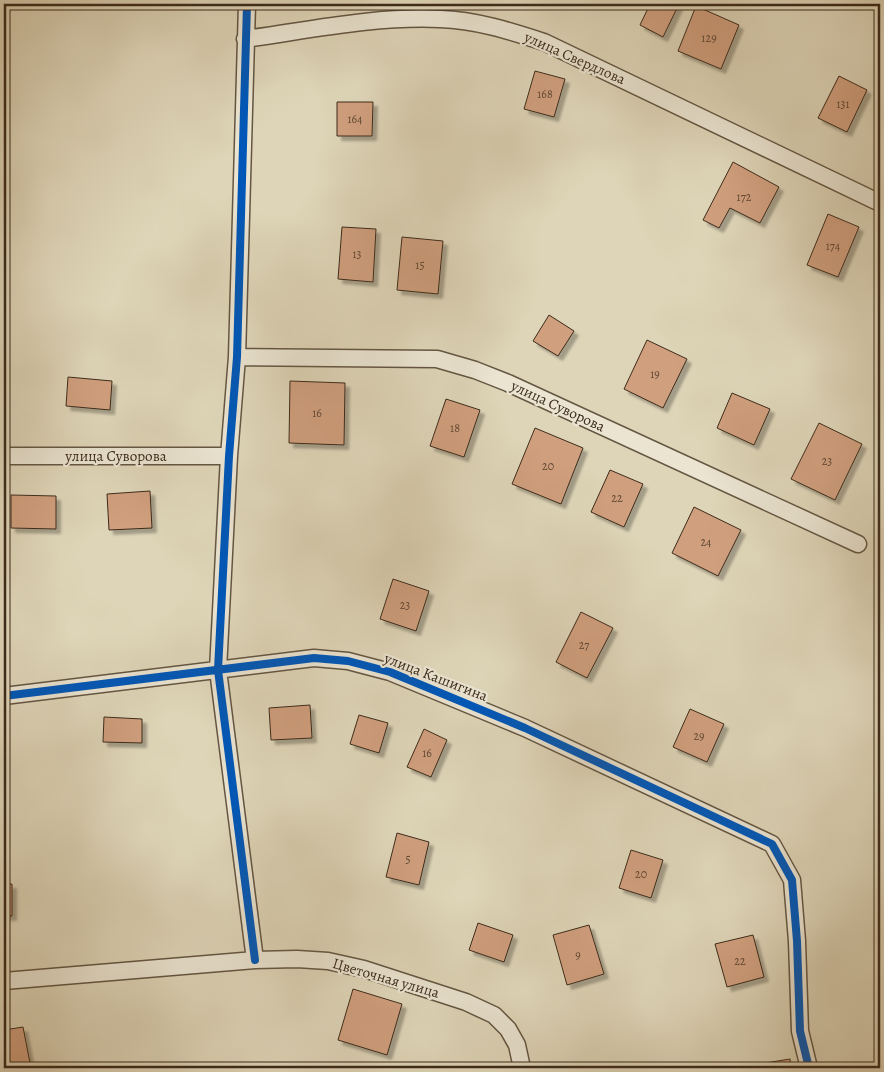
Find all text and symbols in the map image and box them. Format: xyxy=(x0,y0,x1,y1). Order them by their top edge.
street label: улица Свердлова xyxy=(520,26,629,89)
house number: 129 xyxy=(701,30,717,46)
house number: 168 xyxy=(537,86,553,102)
house number: 131 xyxy=(836,96,850,112)
house number: 164 xyxy=(347,111,363,127)
house number: 172 xyxy=(737,189,752,205)
house number: 174 xyxy=(826,238,841,254)
house number: 13 xyxy=(352,246,362,262)
house number: 15 xyxy=(415,257,425,273)
house number: 19 xyxy=(650,366,660,382)
street label: улица Суворова xyxy=(507,375,608,437)
house number: 16 xyxy=(312,405,322,421)
house number: 18 xyxy=(450,420,460,436)
street label: улица Суворова xyxy=(64,446,167,466)
house number: 23 xyxy=(822,453,832,469)
house number: 20 xyxy=(542,458,554,474)
house number: 22 xyxy=(611,490,623,506)
house number: 24 xyxy=(700,534,712,550)
house number: 23 xyxy=(400,597,410,613)
house number: 27 xyxy=(579,637,590,653)
street label: улица Кашигина xyxy=(380,648,491,706)
house number: 29 xyxy=(693,728,705,744)
house number: 16 xyxy=(422,745,432,761)
house number: 5 xyxy=(405,851,411,867)
house number: 20 xyxy=(635,866,647,882)
house number: 9 xyxy=(575,947,581,963)
street label: Цветочная улица xyxy=(330,953,442,1003)
house number: 22 xyxy=(734,953,746,969)

